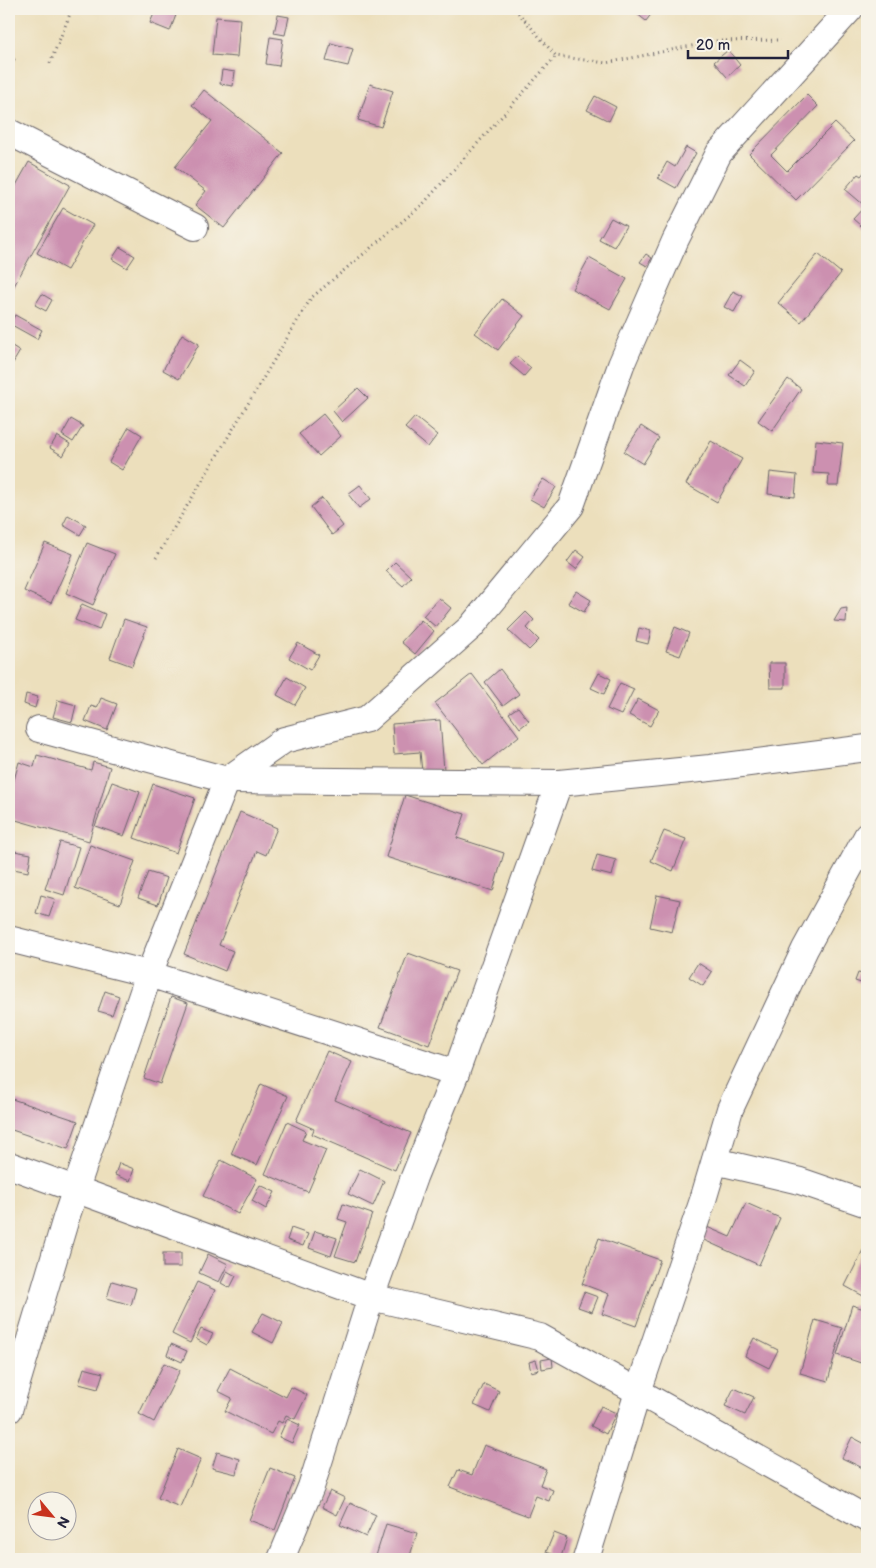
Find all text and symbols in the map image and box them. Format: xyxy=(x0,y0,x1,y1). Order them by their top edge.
scale bar xyxy=(688,28,788,60)
text: 20 m xyxy=(696,36,730,55)
north arrow xyxy=(28,1490,78,1540)
text: N xyxy=(53,1513,73,1531)

